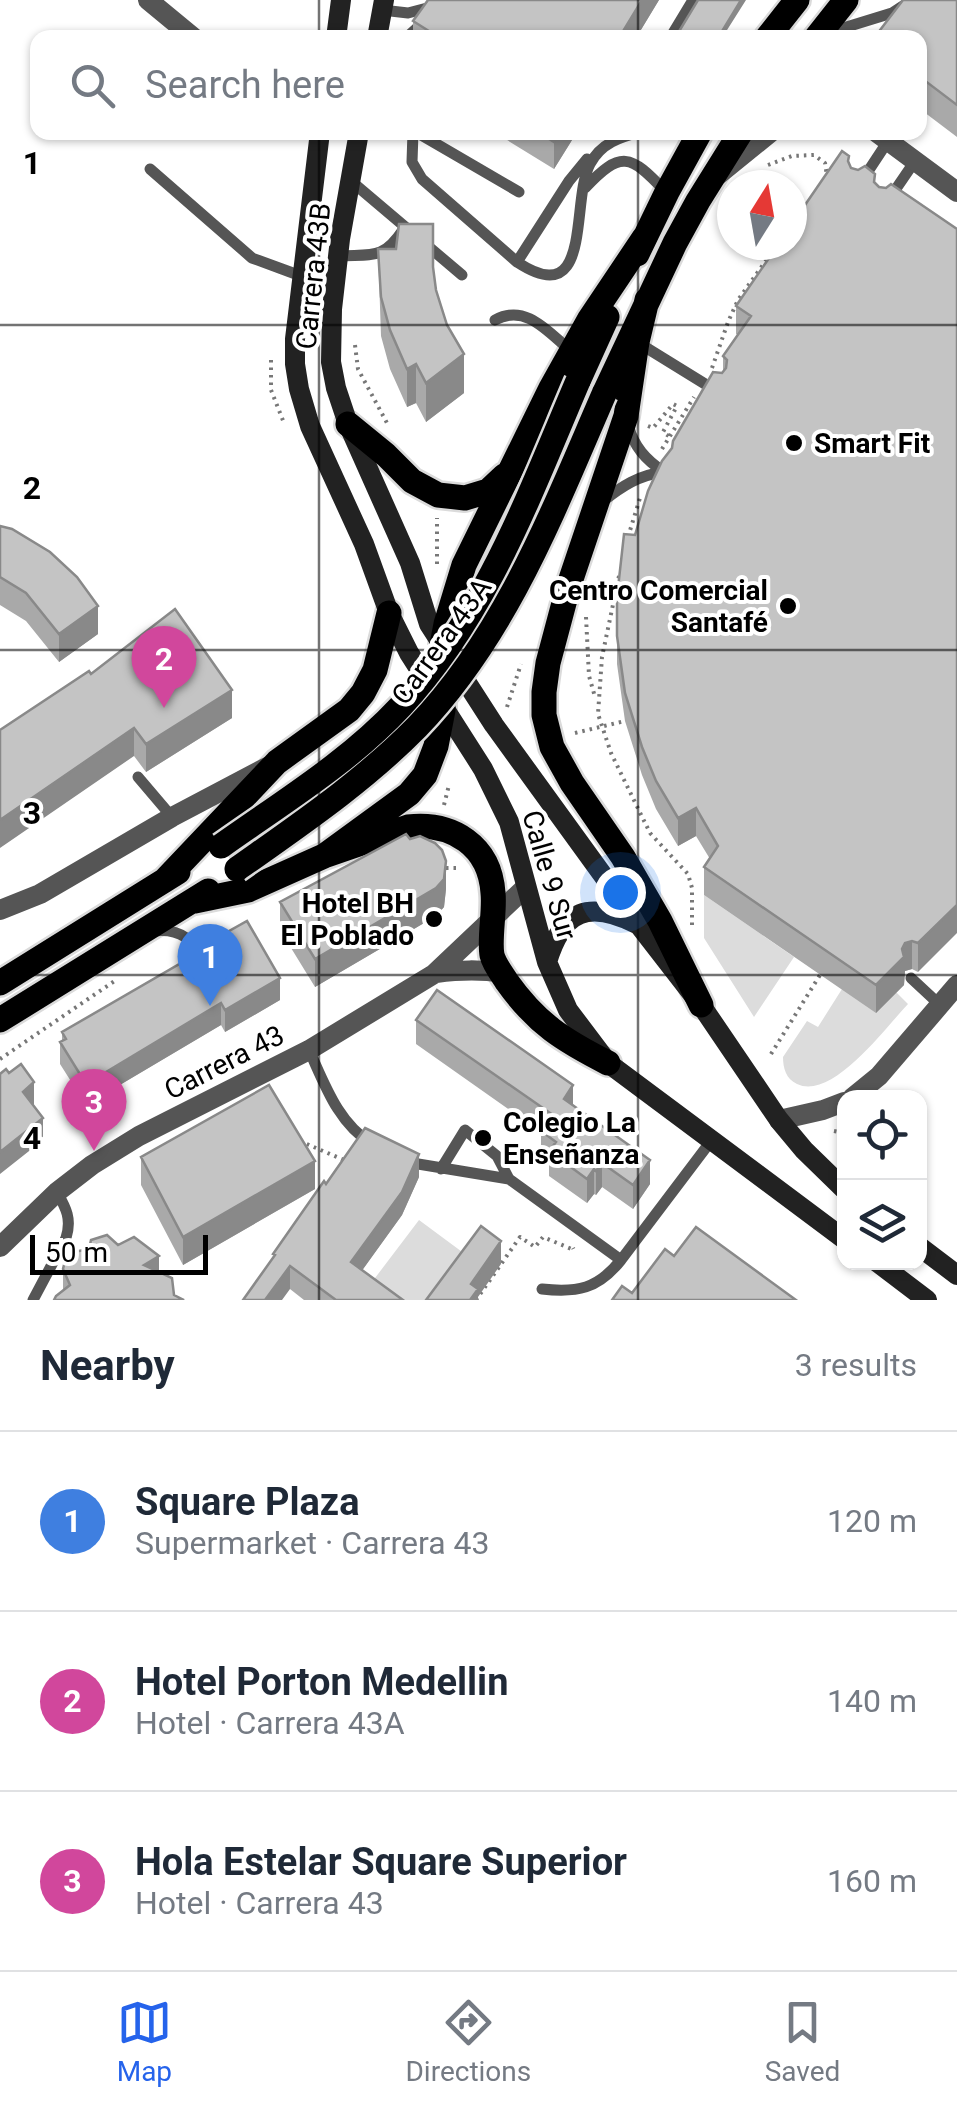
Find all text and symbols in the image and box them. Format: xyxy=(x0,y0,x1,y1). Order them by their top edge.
search box xyxy=(30,30,927,140)
icon: search xyxy=(65,58,120,113)
text: Search here xyxy=(145,63,345,107)
text: 1 xyxy=(23,144,41,182)
north arrow xyxy=(717,170,807,260)
street label: Carrera 43B xyxy=(289,201,338,351)
place label: Smart Fit xyxy=(814,427,930,460)
marker: Smart Fit xyxy=(783,432,805,454)
text: 2 xyxy=(23,469,41,507)
street label: Carrera 43A xyxy=(385,572,498,711)
place label: Centro Comercial Santafé xyxy=(549,574,768,639)
marker: Centro Comercial Santafé xyxy=(777,595,799,617)
pin: 2 xyxy=(132,626,196,708)
text: 3 xyxy=(23,794,41,832)
street label: Calle 9 Sur xyxy=(515,807,584,944)
your location xyxy=(595,867,646,918)
place label: Hotel BH El Poblado xyxy=(280,887,414,952)
marker: Hotel BH El Poblado xyxy=(423,908,445,930)
pin: 1 xyxy=(178,924,242,1006)
street label: Carrera 43 xyxy=(159,1018,289,1107)
pin: 3 xyxy=(62,1068,126,1151)
map controls xyxy=(837,1090,927,1270)
button: locate xyxy=(837,1090,927,1180)
place label: Colegio La Enseñanza xyxy=(503,1106,640,1171)
text: 4 xyxy=(23,1119,41,1157)
marker: Colegio La Enseñanza xyxy=(472,1127,494,1149)
button: layers xyxy=(837,1180,927,1270)
scale bar xyxy=(30,1230,208,1274)
text: 50 m xyxy=(45,1236,108,1269)
text: Nearby xyxy=(40,1341,175,1390)
text: 3 results xyxy=(795,1346,917,1384)
text: Square Plaza xyxy=(135,1480,360,1524)
text: 1 xyxy=(63,1502,82,1540)
text: 120 m xyxy=(827,1502,917,1540)
text: Supermarket · Carrera 43 xyxy=(135,1524,489,1562)
text: Hotel Porton Medellin xyxy=(135,1660,508,1704)
text: 2 xyxy=(63,1682,82,1720)
text: 140 m xyxy=(827,1682,917,1720)
text: Hotel · Carrera 43A xyxy=(135,1704,405,1742)
text: Hola Estelar Square Superior xyxy=(135,1840,627,1884)
text: 3 xyxy=(63,1862,82,1900)
text: 160 m xyxy=(827,1862,917,1900)
text: Hotel · Carrera 43 xyxy=(135,1884,384,1922)
tab: Map xyxy=(117,1995,172,2088)
tab: Directions xyxy=(405,1995,531,2088)
tab: Saved xyxy=(765,1995,840,2088)

